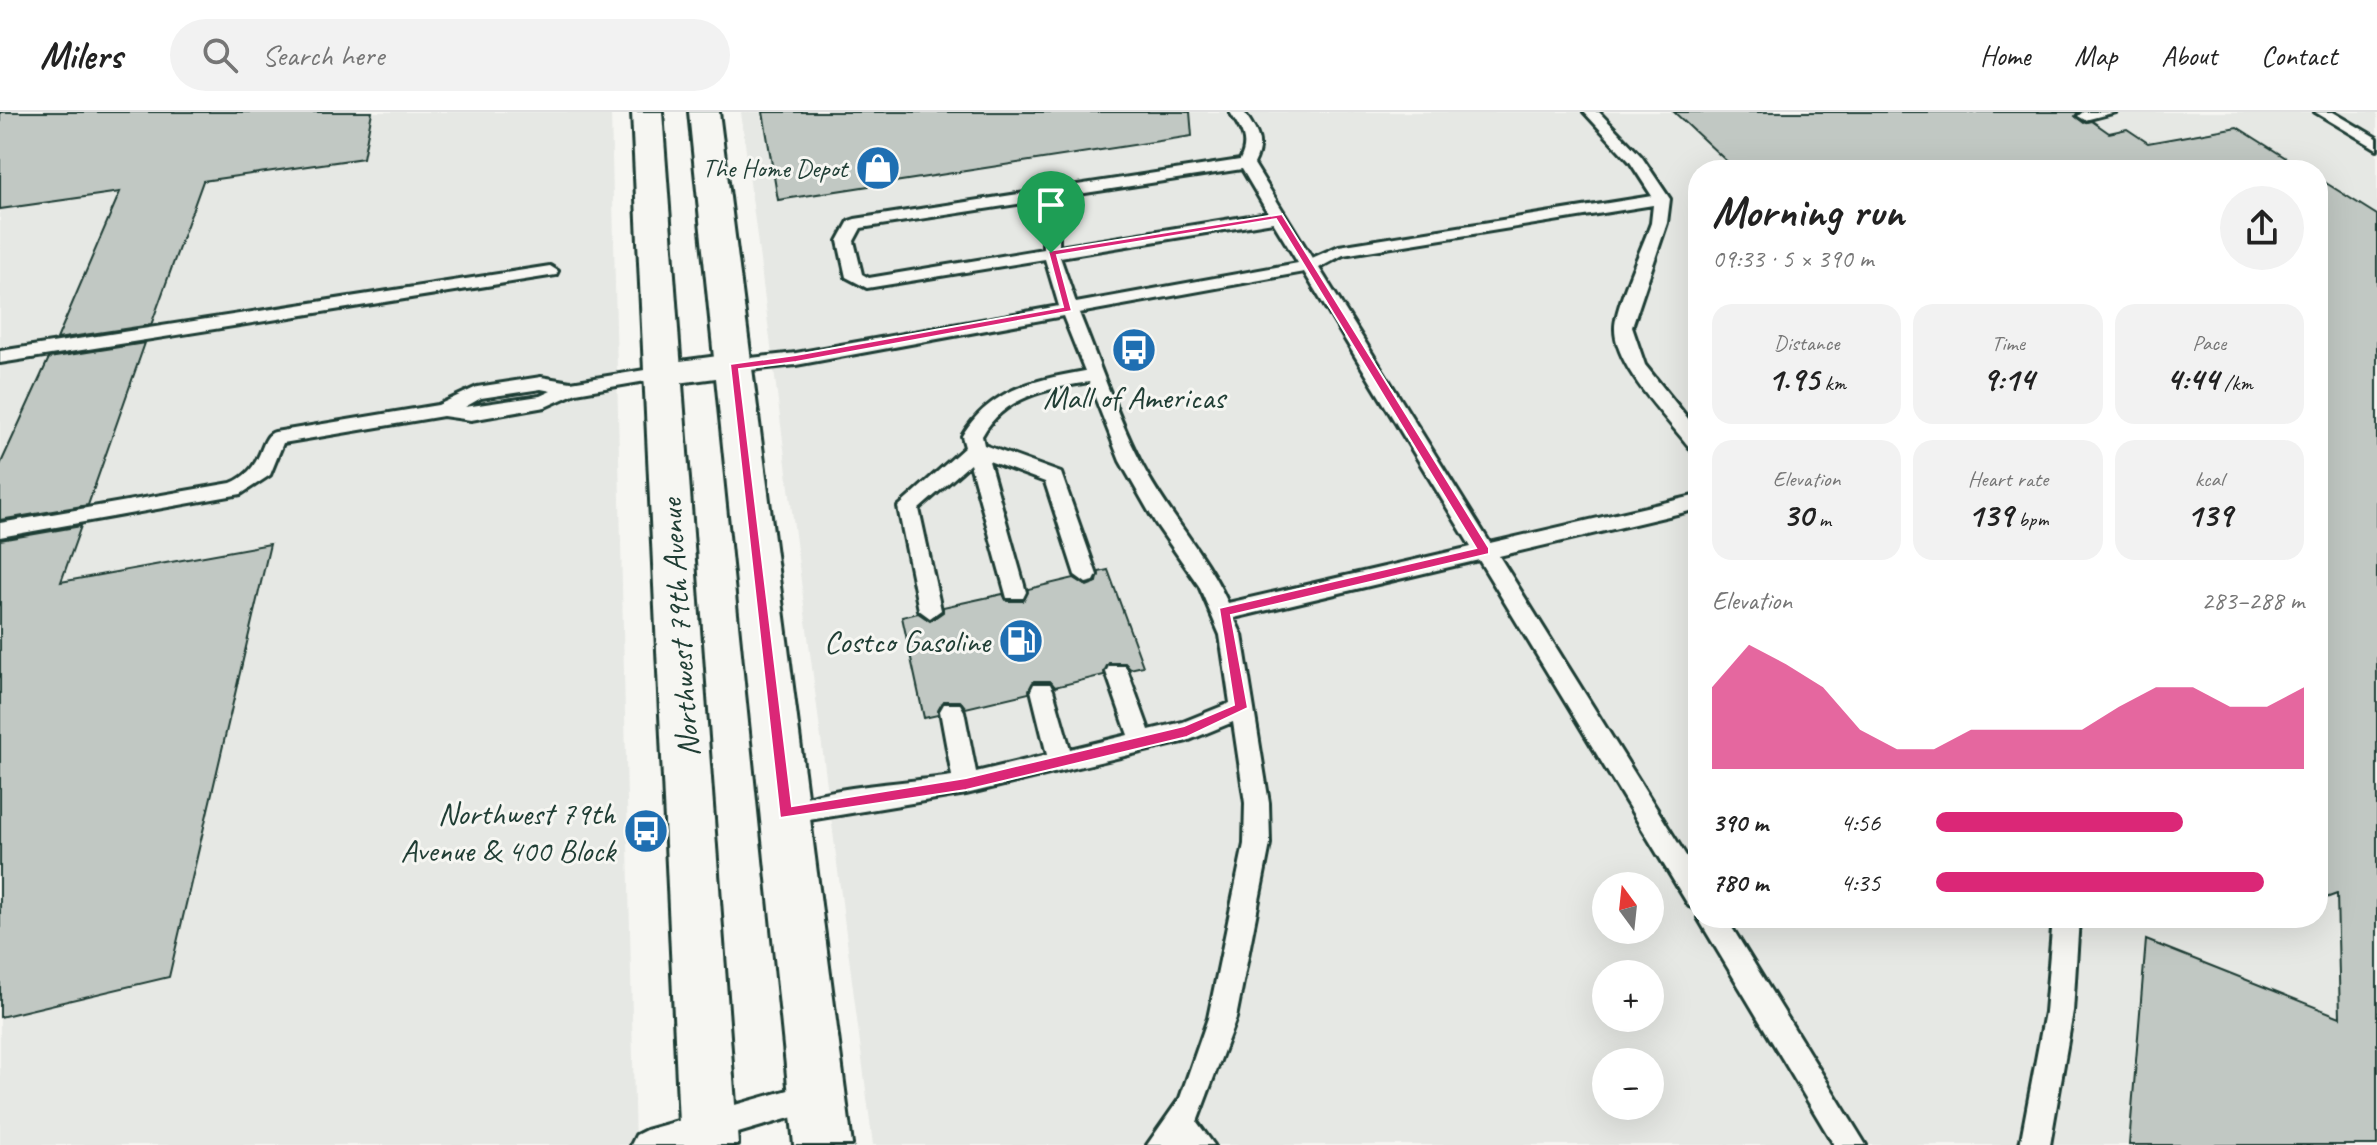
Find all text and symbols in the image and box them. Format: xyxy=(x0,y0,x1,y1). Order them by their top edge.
search box xyxy=(170,19,730,91)
text: Milers xyxy=(40,32,122,79)
icon: search xyxy=(198,33,242,77)
text: Search here xyxy=(262,36,384,74)
text: Home xyxy=(1980,38,2030,73)
text: Map xyxy=(2074,38,2117,73)
text: About xyxy=(2161,38,2217,73)
text: Contact xyxy=(2261,38,2337,73)
shop icon: The Home Depot xyxy=(854,144,902,192)
place label: The Home Depot xyxy=(702,152,849,185)
pin xyxy=(1017,171,1085,253)
icon: arrive xyxy=(1029,183,1073,227)
text: Morning run xyxy=(1712,184,1904,239)
button: share xyxy=(2220,186,2304,270)
text: 09:33 · 5 × 390 m xyxy=(1712,242,1873,275)
bus stop icon: Mall of Americas xyxy=(1110,326,1158,374)
text: Distance xyxy=(1774,329,1839,357)
text: Time xyxy=(1991,329,2025,357)
text: Pace xyxy=(2192,329,2226,357)
text: 1.95 xyxy=(1767,357,1819,400)
text: 9:14 xyxy=(1982,357,2034,400)
text: 4:44 xyxy=(2166,357,2219,400)
text: km xyxy=(1819,369,1846,397)
text: /km xyxy=(2219,369,2253,397)
place label: Mall of Americas xyxy=(1043,377,1228,418)
text: Elevation xyxy=(1773,465,1841,493)
text: Heart rate xyxy=(1968,465,2048,493)
text: kcal xyxy=(2195,465,2224,493)
text: 30 xyxy=(1783,493,1813,536)
text: 139 xyxy=(1967,493,2013,536)
text: 139 xyxy=(2187,493,2232,536)
street label: Northwest 79th Avenue xyxy=(650,495,709,758)
text: m xyxy=(1813,505,1831,533)
text: bpm xyxy=(2013,505,2049,533)
text: Elevation xyxy=(1712,584,1792,617)
text: 283–288 m xyxy=(2201,584,2304,617)
fuel station icon: Costco Gasoline xyxy=(997,617,1045,665)
place label: Costco Gasoline xyxy=(824,621,993,662)
place label: Northwest 79th Avenue & 400 Block xyxy=(400,793,617,871)
text: 390 m xyxy=(1712,806,1768,839)
text: 4:56 xyxy=(1840,806,1880,839)
bus stop icon: Northwest 79th Avenue & 400 Block xyxy=(622,807,670,855)
text: 780 m xyxy=(1712,866,1768,899)
text: 4:35 xyxy=(1840,866,1880,899)
north arrow xyxy=(1592,872,1664,944)
map controls xyxy=(1592,872,1664,1120)
button: + xyxy=(1592,960,1664,1032)
button: − xyxy=(1592,1048,1664,1120)

